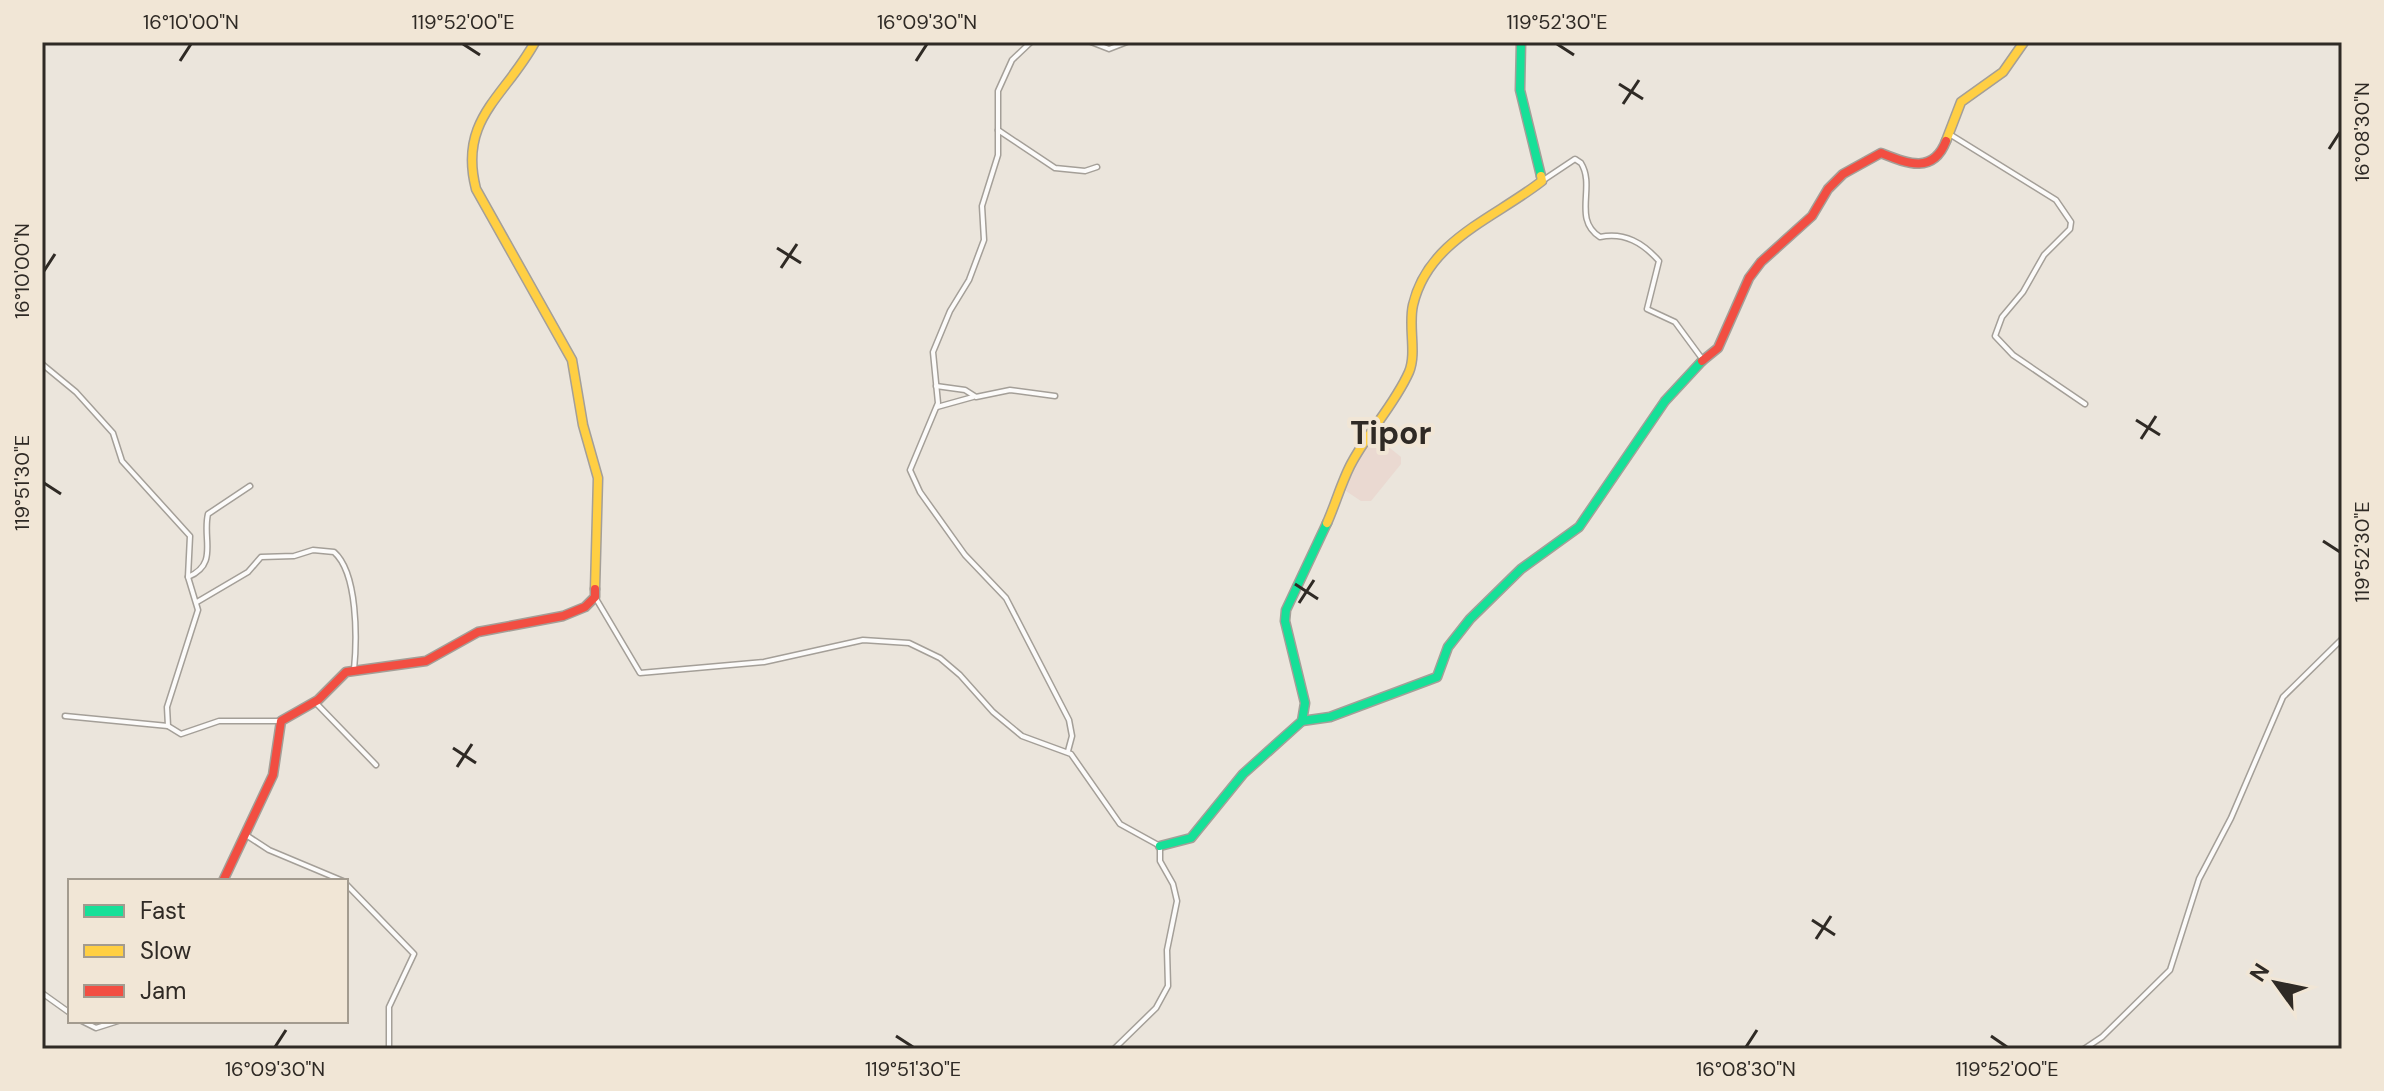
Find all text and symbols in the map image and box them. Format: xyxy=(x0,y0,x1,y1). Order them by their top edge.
text: 16°10'00"N xyxy=(143,9,239,35)
text: 119°52'00"E xyxy=(412,9,514,35)
text: 16°09'30"N xyxy=(877,9,977,35)
text: 119°52'30"E xyxy=(1506,9,1608,35)
text: 16°08'30"N xyxy=(2349,82,2375,182)
text: 16°10'00"N xyxy=(9,223,35,319)
district label: Tipor xyxy=(1350,412,1432,454)
text: 119°51'30"E xyxy=(9,435,35,531)
text: 119°52'30"E xyxy=(2349,501,2375,603)
legend xyxy=(68,879,348,1023)
text: Fast xyxy=(140,895,186,926)
text: Slow xyxy=(140,935,191,966)
north arrow xyxy=(2236,943,2316,1023)
text: N xyxy=(2243,958,2276,987)
text: Jam xyxy=(140,975,186,1006)
text: 16°09'30"N xyxy=(225,1056,325,1082)
text: 119°51'30"E xyxy=(865,1056,961,1082)
text: 16°08'30"N xyxy=(1696,1056,1796,1082)
text: 119°52'00"E xyxy=(1956,1056,2058,1082)

